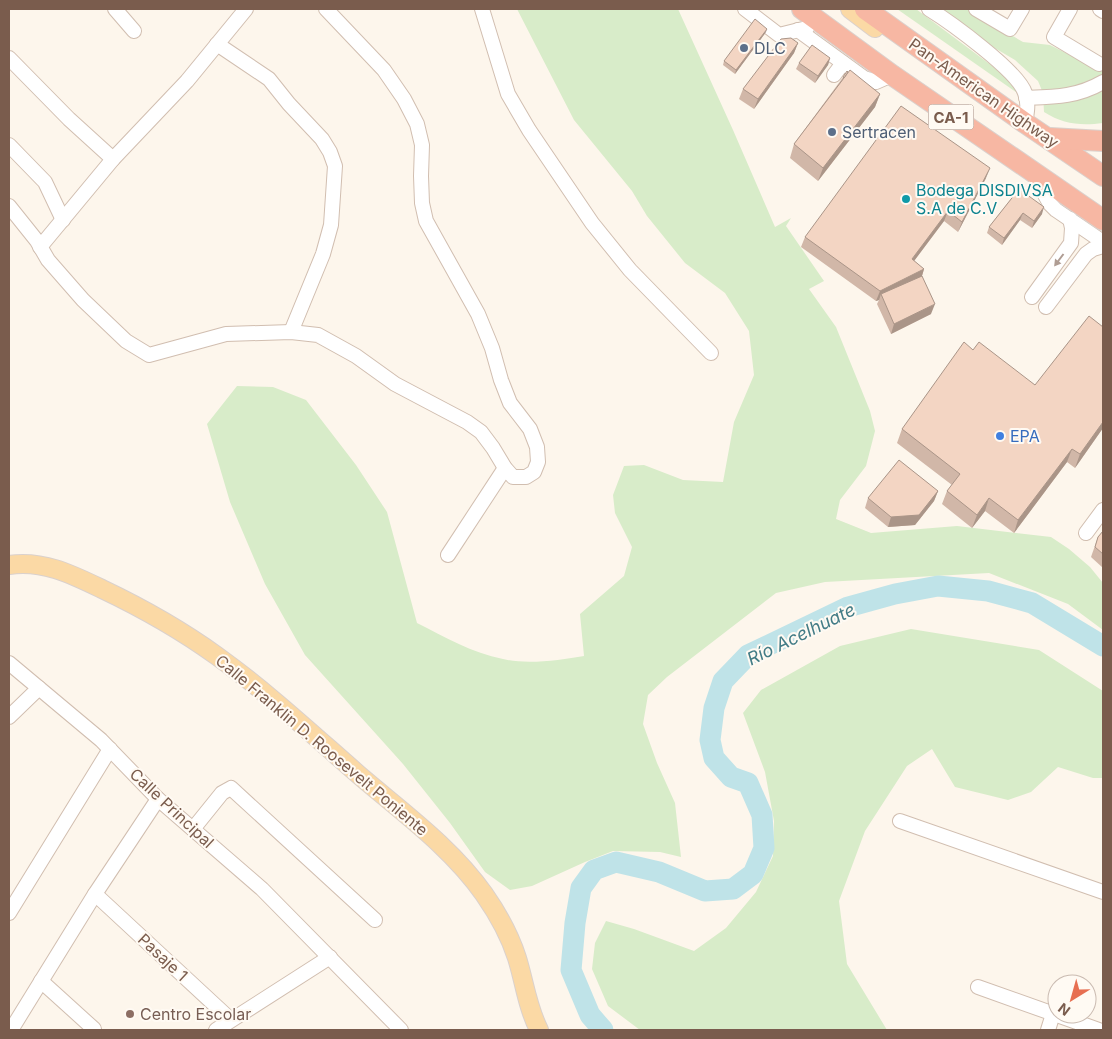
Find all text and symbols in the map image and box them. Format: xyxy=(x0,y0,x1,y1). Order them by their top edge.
street label: Pan-American Highway xyxy=(905,34,1063,152)
place label: DLC xyxy=(754,38,786,58)
marker: DLC xyxy=(738,42,750,54)
road number: CA-1 xyxy=(928,104,974,130)
place label: Sertracen xyxy=(842,122,916,142)
marker: Sertracen xyxy=(826,126,838,138)
place label: Bodega DISDIVSA S.A de C.V xyxy=(916,180,1053,218)
marker: Bodega DISDIVSA S.A de C.V xyxy=(900,193,912,205)
one-way arrow xyxy=(1054,253,1064,267)
place label: EPA xyxy=(1010,426,1040,446)
marker: EPA xyxy=(994,430,1006,442)
water label: Río Acelhuate xyxy=(744,599,858,669)
street label: Calle Franklin D. Roosevelt Poniente xyxy=(212,650,432,840)
street label: Calle Principal xyxy=(126,764,218,852)
street label: Pasaje 1 xyxy=(134,929,192,985)
north arrow xyxy=(1047,974,1097,1024)
text: N xyxy=(1054,1000,1073,1020)
place label: Centro Escolar xyxy=(140,1004,251,1024)
marker: Centro Escolar xyxy=(124,1008,136,1020)

